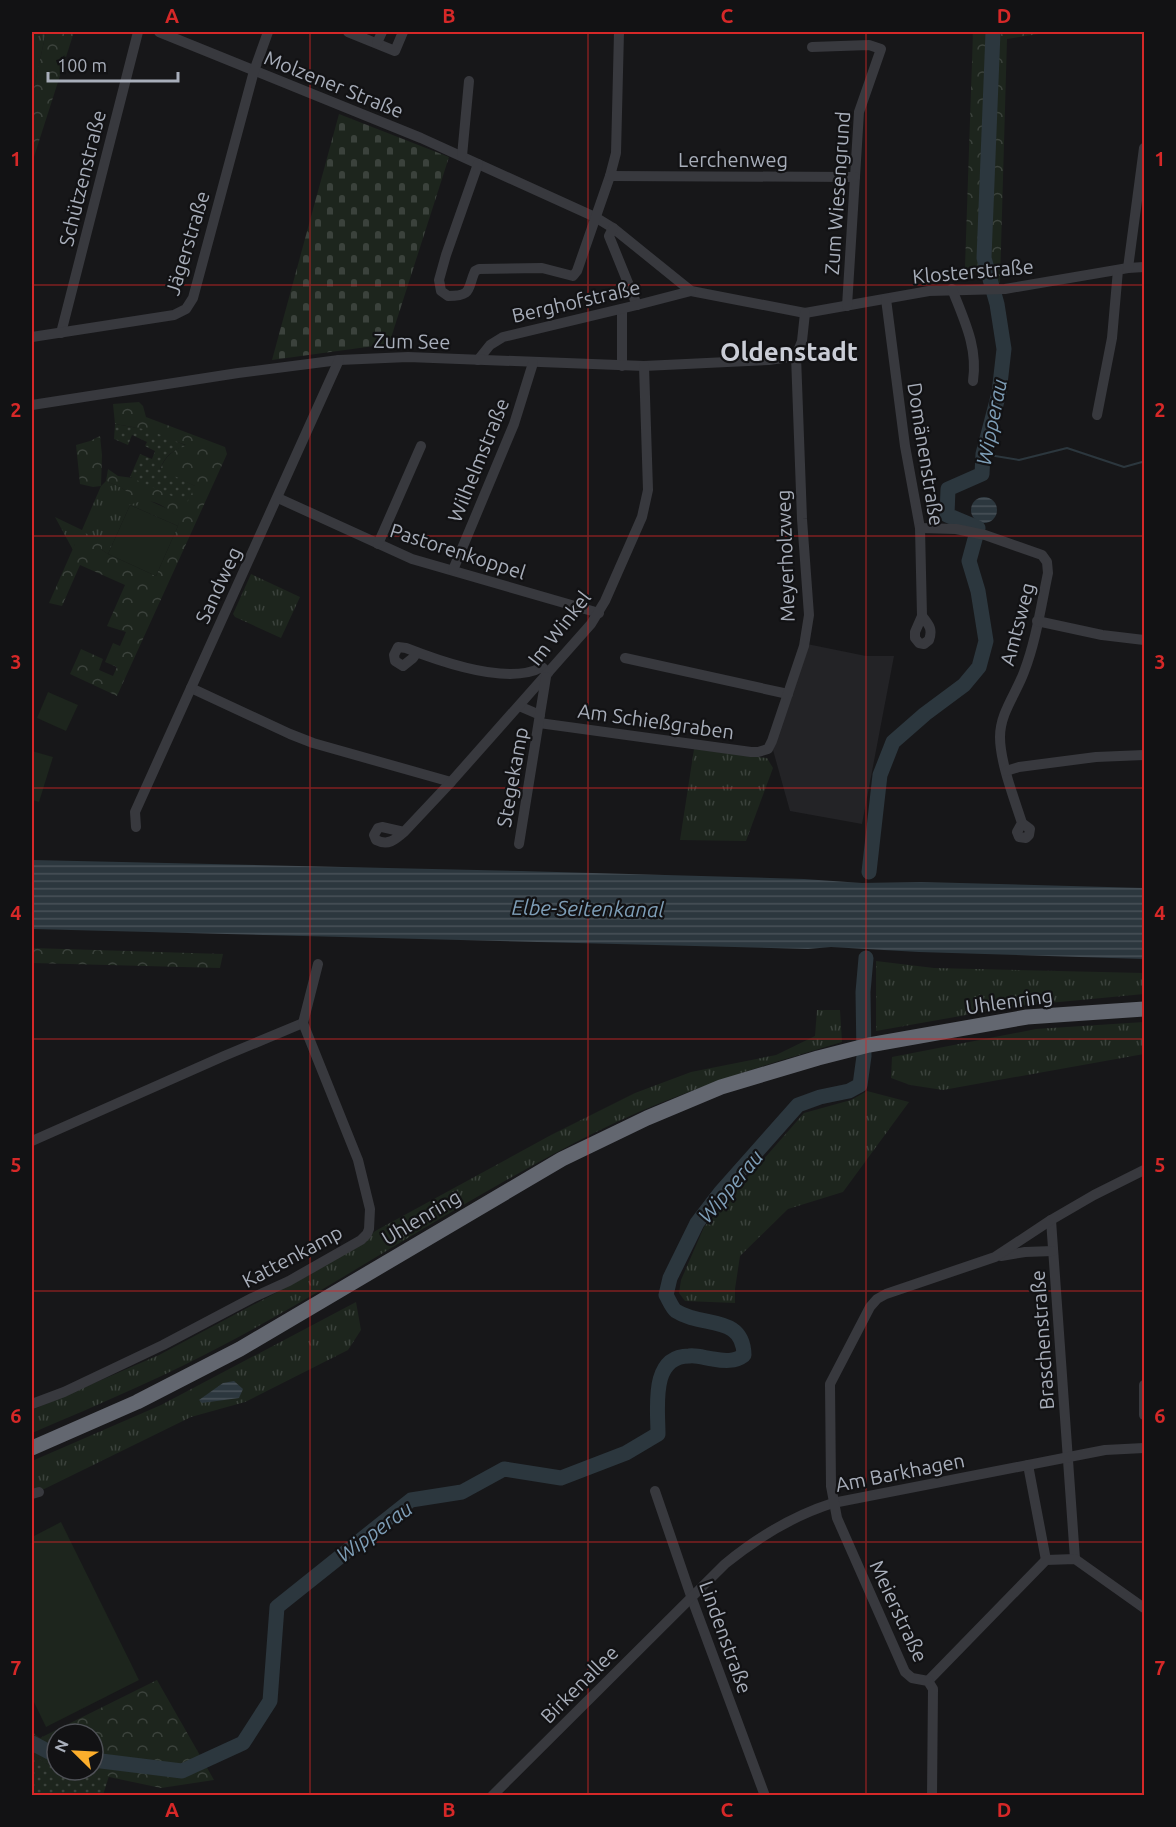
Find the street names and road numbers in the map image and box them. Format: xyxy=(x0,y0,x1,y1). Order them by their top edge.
street label: Molzener Straße xyxy=(261,46,407,122)
street label: Schützenstraße xyxy=(54,108,110,248)
street label: Zum Wiesengrund xyxy=(820,110,854,276)
street label: Lerchenweg xyxy=(678,148,788,171)
street label: Jägerstraße xyxy=(160,188,214,298)
street label: Klosterstraße xyxy=(911,254,1035,288)
street label: Berghofstraße xyxy=(510,275,642,327)
street label: Zum See xyxy=(373,329,451,353)
street label: Domänenstraße xyxy=(903,381,949,527)
street label: Wilhelmstraße xyxy=(443,395,513,525)
street label: Meyerholzweg xyxy=(771,489,799,623)
street label: Pastorenkoppel xyxy=(387,518,529,584)
street label: Sandweg xyxy=(190,543,246,627)
street label: Amtsweg xyxy=(995,580,1039,668)
street label: Im Winkel xyxy=(523,586,595,670)
street label: Am Schießgraben xyxy=(576,699,736,743)
street label: Stegekamp xyxy=(492,725,532,829)
street label: Uhlenring xyxy=(964,983,1054,1019)
street label: Uhlenring xyxy=(377,1184,465,1250)
street label: Kattenkamp xyxy=(238,1220,346,1292)
street label: Braschenstraße xyxy=(1026,1269,1058,1411)
street label: Am Barkhagen xyxy=(833,1448,967,1496)
street label: Meierstraße xyxy=(865,1557,933,1665)
street label: Lindenstraße xyxy=(695,1578,757,1696)
street label: Birkenallee xyxy=(535,1640,623,1728)

